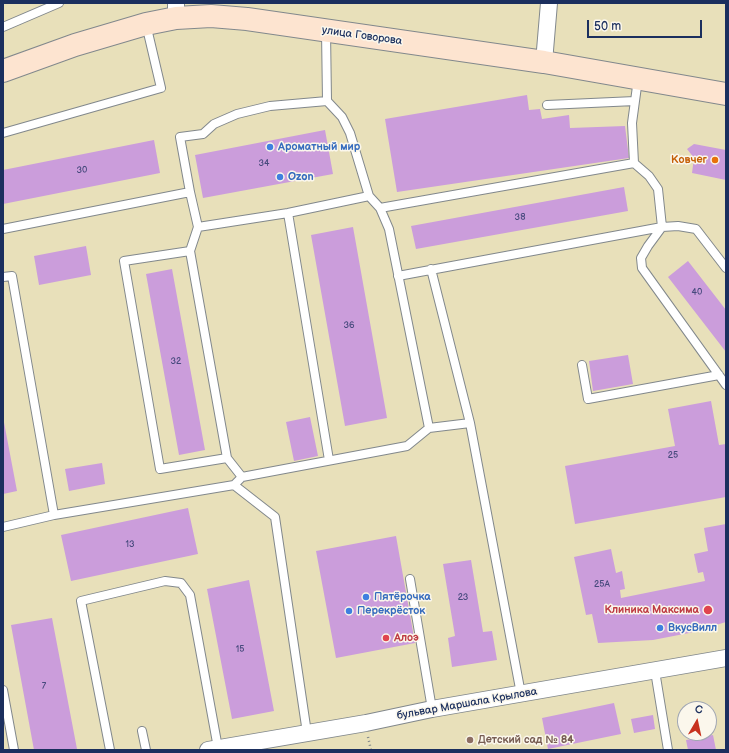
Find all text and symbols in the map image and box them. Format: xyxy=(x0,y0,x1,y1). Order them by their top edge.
scale bar xyxy=(589,12,704,38)
text: 50 m xyxy=(594,19,621,34)
street label: улица Говорова xyxy=(321,24,403,48)
place label: Ароматный мир xyxy=(278,140,360,154)
marker: Ароматный мир xyxy=(265,142,275,152)
place label: Ковчег xyxy=(671,153,707,167)
marker: Ковчег xyxy=(710,155,720,165)
house number: 34 xyxy=(258,159,270,169)
house number: 30 xyxy=(77,166,87,176)
place label: Ozon xyxy=(288,170,314,184)
marker: Ozon xyxy=(275,172,285,182)
house number: 38 xyxy=(515,213,525,223)
house number: 40 xyxy=(692,288,702,298)
house number: 36 xyxy=(343,321,355,331)
house number: 32 xyxy=(171,357,181,367)
house number: 25 xyxy=(668,451,678,461)
house number: 13 xyxy=(125,540,135,550)
house number: 25А xyxy=(594,580,610,590)
place label: Пятёрочка xyxy=(374,590,431,604)
marker: Пятёрочка xyxy=(361,592,371,602)
house number: 23 xyxy=(458,593,468,603)
place label: Клиника Максима xyxy=(605,603,699,617)
place label: Перекрёсток xyxy=(357,604,425,618)
marker: Клиника Максима xyxy=(702,604,714,616)
marker: Перекрёсток xyxy=(344,606,354,616)
place label: ВкусВилл xyxy=(668,621,717,635)
marker: ВкусВилл xyxy=(655,623,665,633)
place label: Алоэ xyxy=(394,631,419,645)
marker: Алоэ xyxy=(381,633,391,643)
house number: 15 xyxy=(236,645,244,655)
house number: 7 xyxy=(42,682,46,692)
street label: бульвар Маршала Крылова xyxy=(396,685,538,723)
north arrow xyxy=(677,701,717,741)
text: С xyxy=(694,703,704,717)
place label: Детский сад № 84 xyxy=(478,733,574,747)
marker: Детский сад № 84 xyxy=(465,735,475,745)

